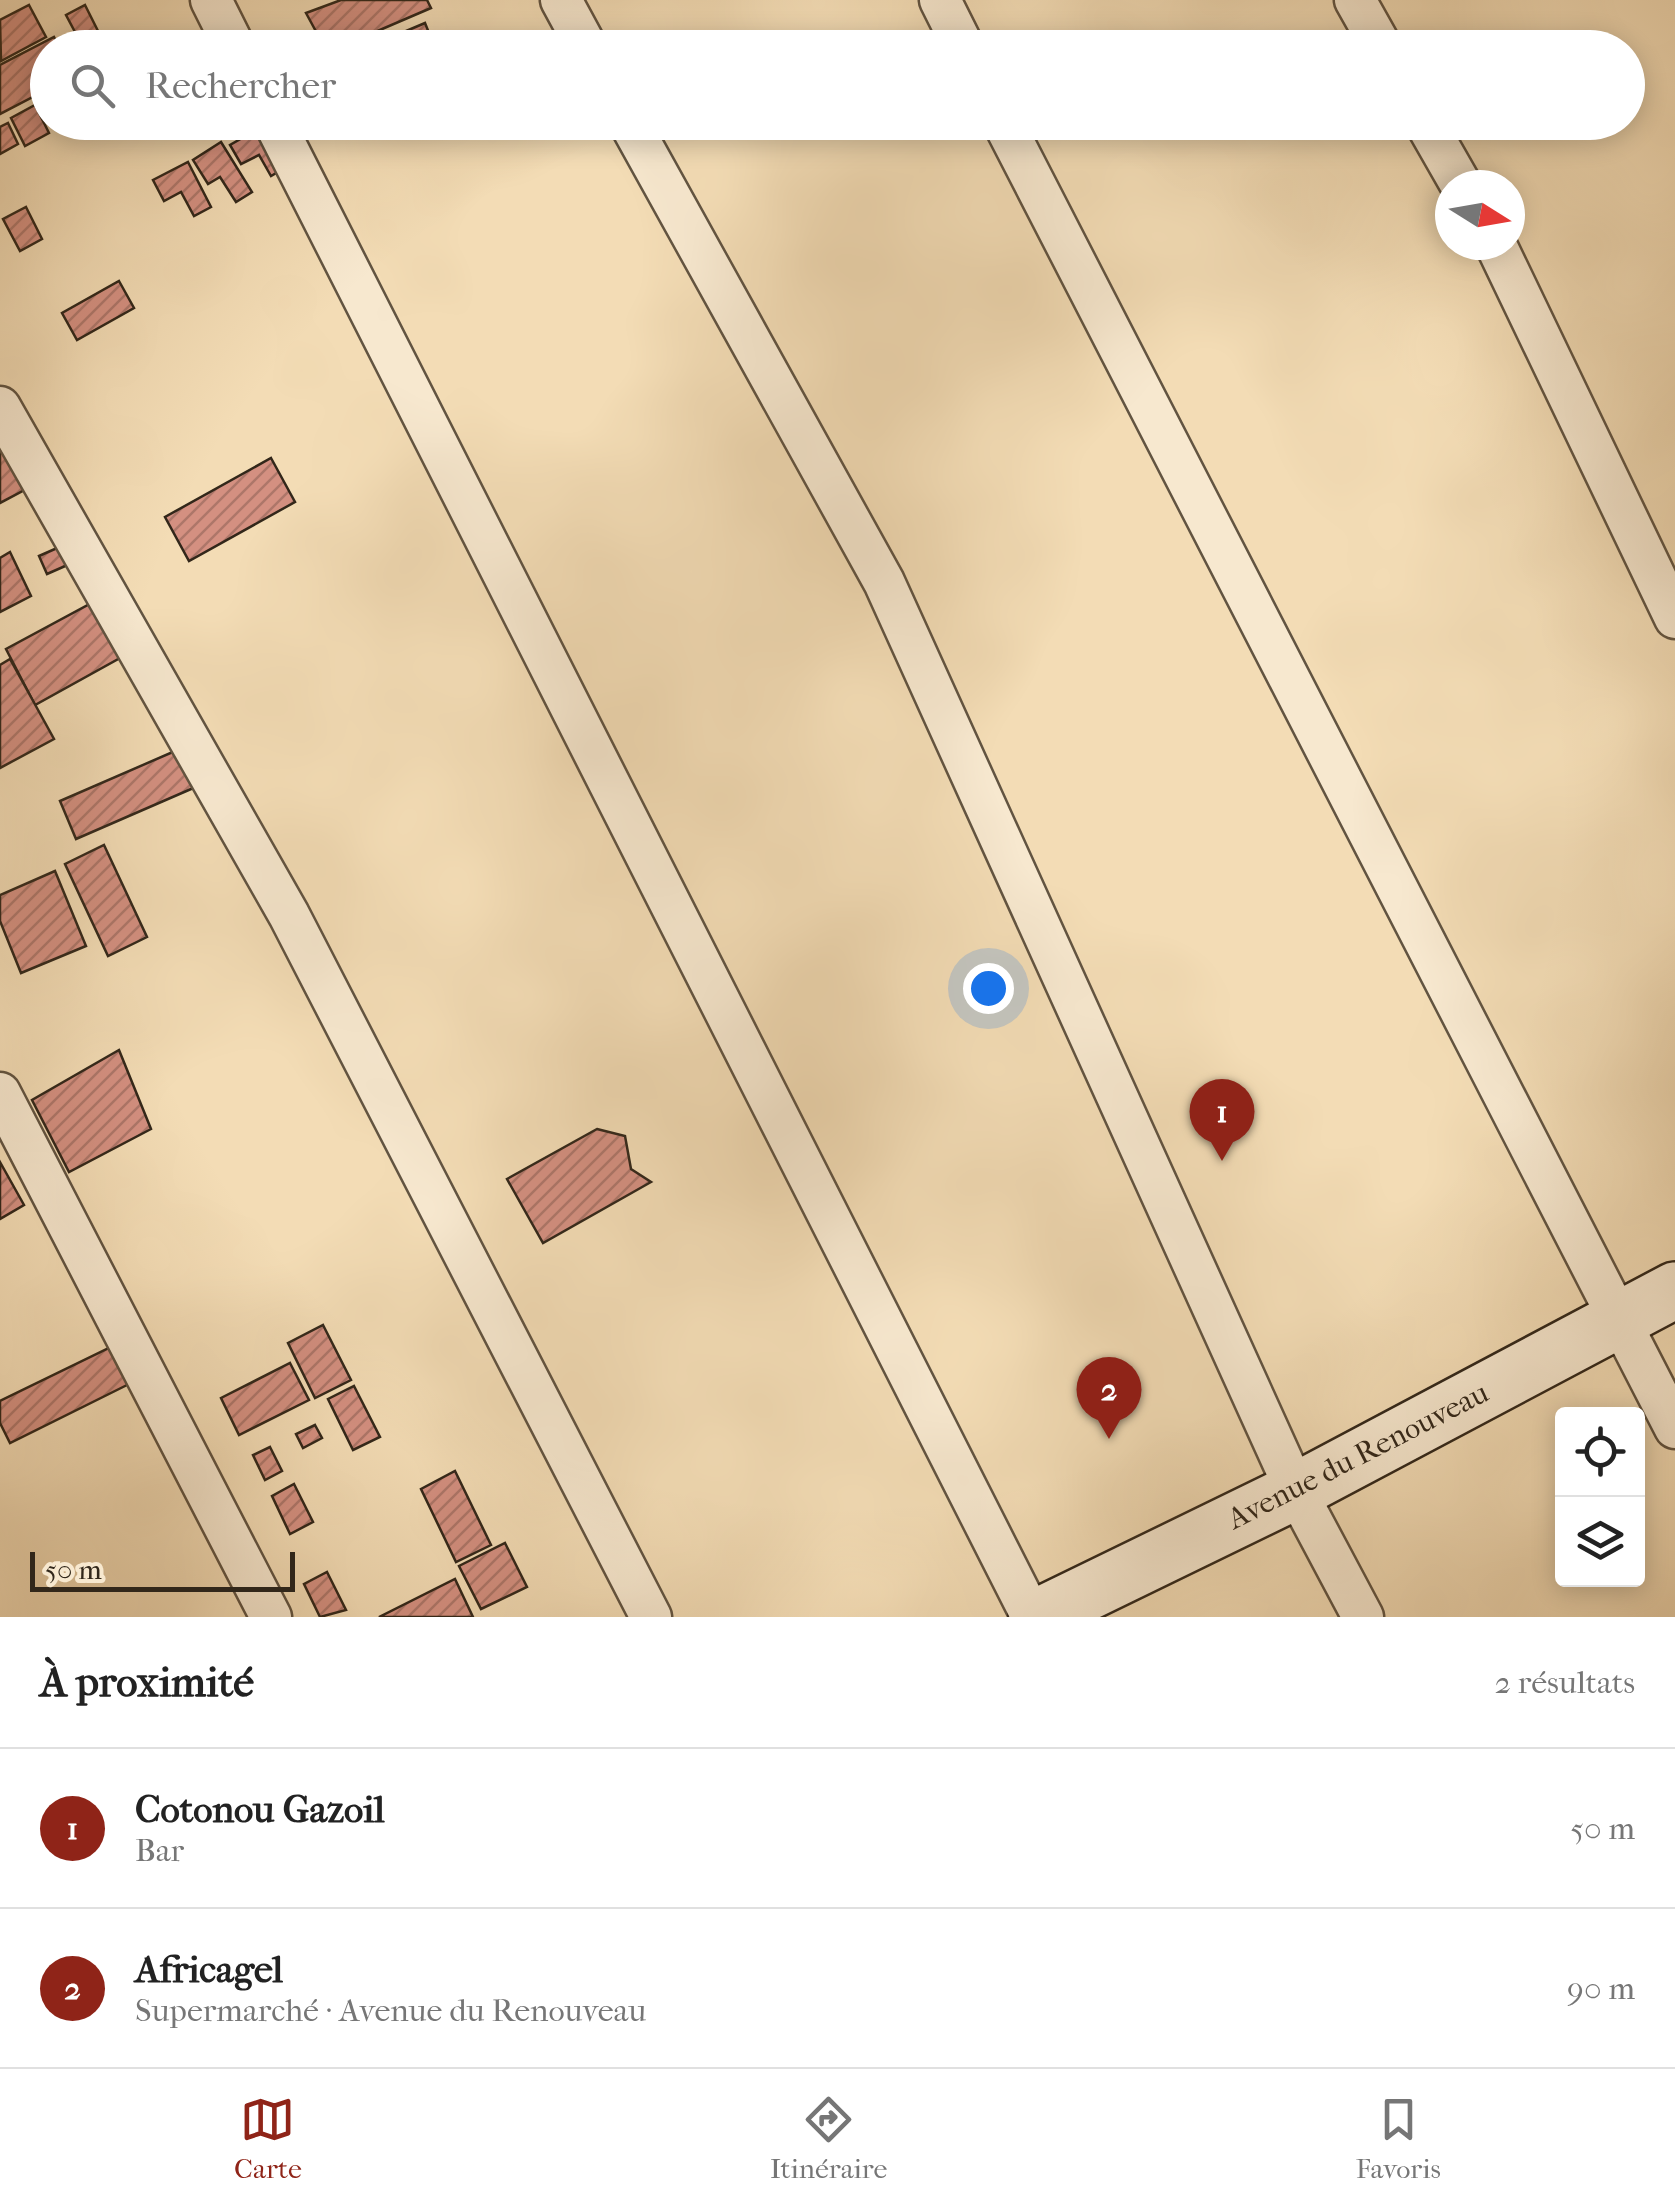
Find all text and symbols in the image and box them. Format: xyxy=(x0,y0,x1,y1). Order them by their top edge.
search box xyxy=(30,30,1645,140)
icon: search xyxy=(65,58,120,113)
text: Rechercher xyxy=(145,63,336,108)
north arrow xyxy=(1435,170,1525,260)
your location xyxy=(963,963,1014,1014)
pin: 1 xyxy=(1190,1078,1254,1161)
pin: 2 xyxy=(1076,1356,1142,1439)
street label: Avenue du Renouveau xyxy=(1221,1375,1494,1537)
map controls xyxy=(1555,1407,1645,1587)
button: locate xyxy=(1555,1407,1645,1497)
button: layers xyxy=(1555,1497,1645,1587)
scale bar xyxy=(30,1547,295,1592)
text: 50 m xyxy=(45,1553,102,1586)
text: À proximité xyxy=(40,1658,254,1707)
text: 2 résultats xyxy=(1494,1664,1635,1701)
text: Cotonou Gazoil xyxy=(135,1787,385,1832)
text: 1 xyxy=(67,1810,78,1847)
text: 50 m xyxy=(1570,1810,1635,1847)
text: Bar xyxy=(135,1832,184,1869)
text: Africagel xyxy=(135,1947,283,1992)
text: 2 xyxy=(64,1970,81,2007)
text: 90 m xyxy=(1567,1970,1635,2007)
text: Supermarché · Avenue du Renouveau xyxy=(135,1992,646,2029)
tab: Carte xyxy=(234,2092,302,2185)
tab: Itinéraire xyxy=(770,2092,887,2185)
tab: Favoris xyxy=(1356,2092,1441,2185)

